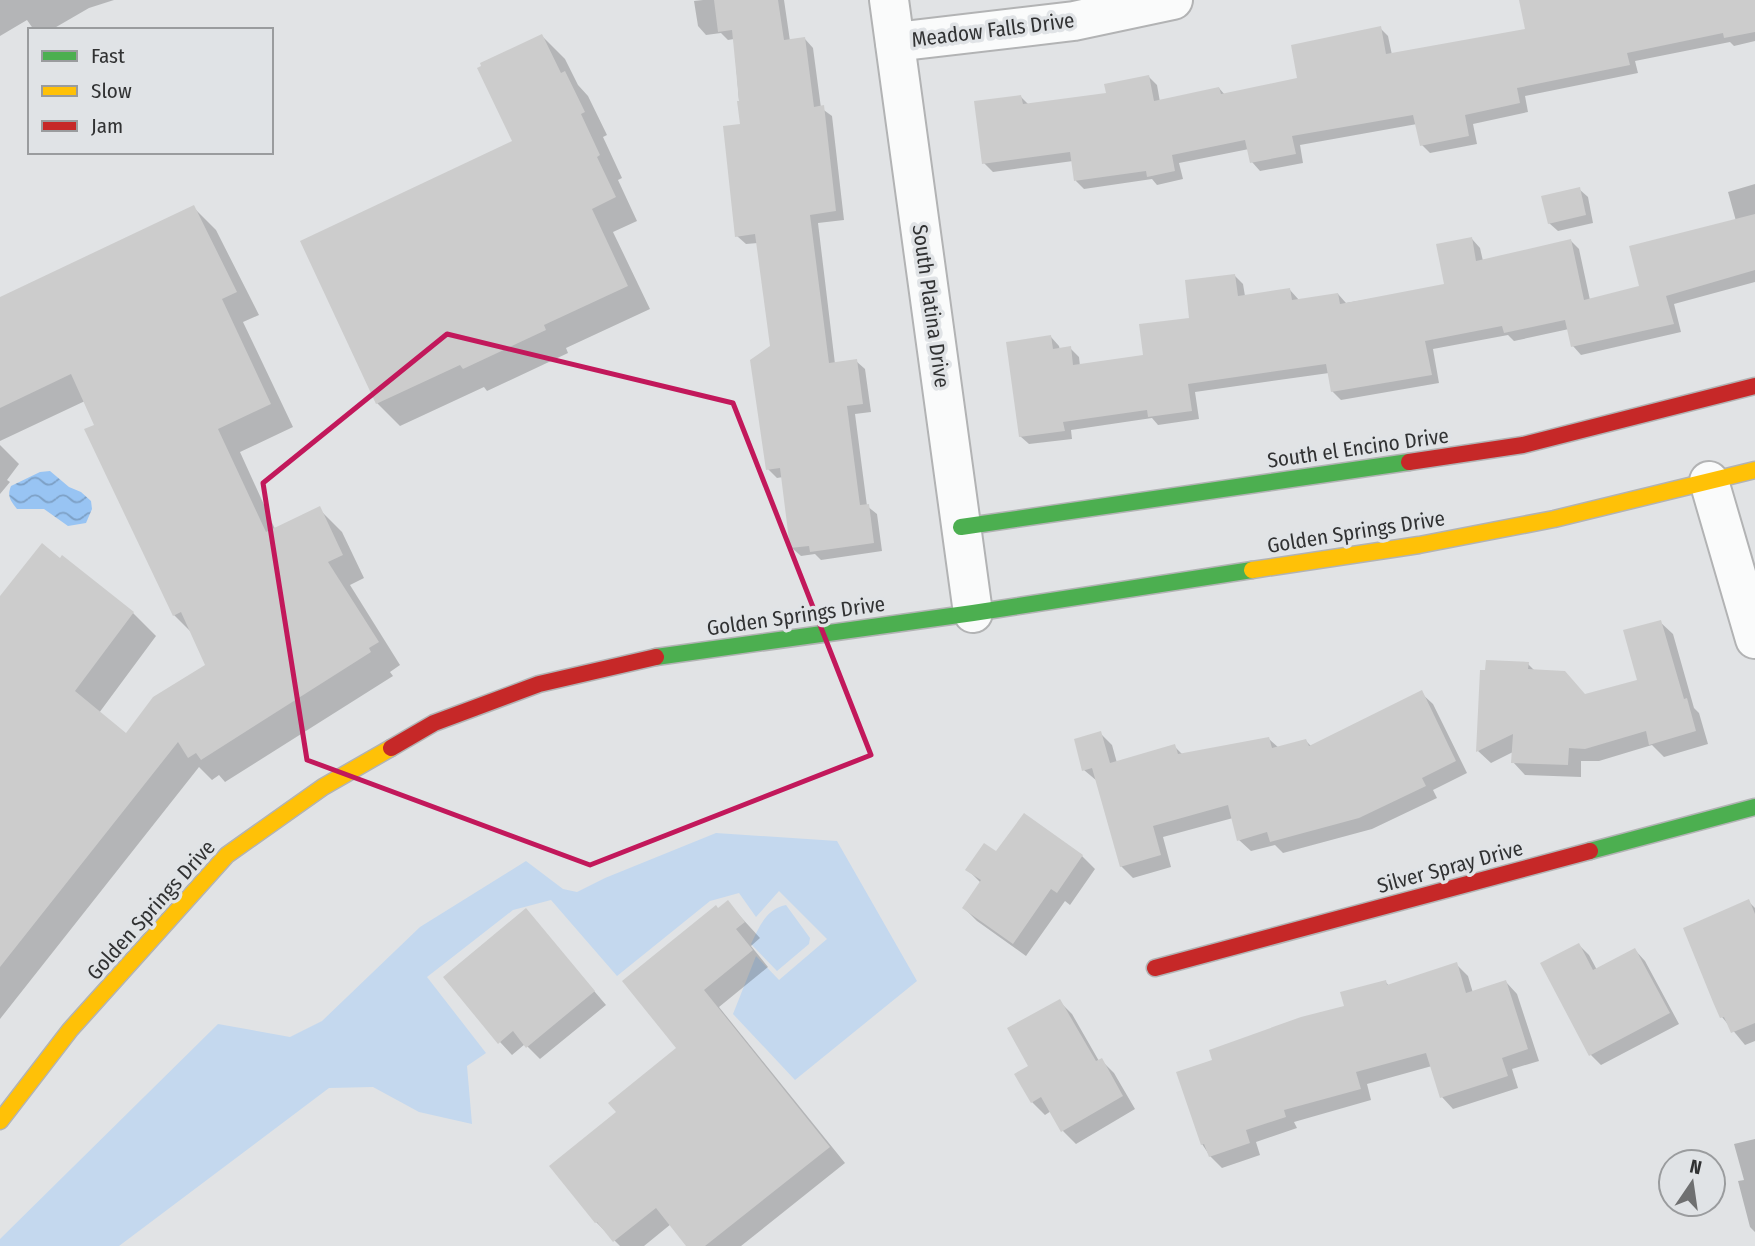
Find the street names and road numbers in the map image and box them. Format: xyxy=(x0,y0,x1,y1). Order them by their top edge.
street label: Meadow Falls Drive xyxy=(910,7,1076,53)
street label: South Platina Drive xyxy=(907,223,955,389)
street label: South el Encino Drive xyxy=(1266,422,1450,474)
street label: Golden Springs Drive xyxy=(1265,505,1447,559)
street label: Golden Springs Drive xyxy=(705,591,887,641)
street label: Golden Springs Drive xyxy=(81,835,221,985)
street label: Silver Spray Drive xyxy=(1374,835,1526,899)

